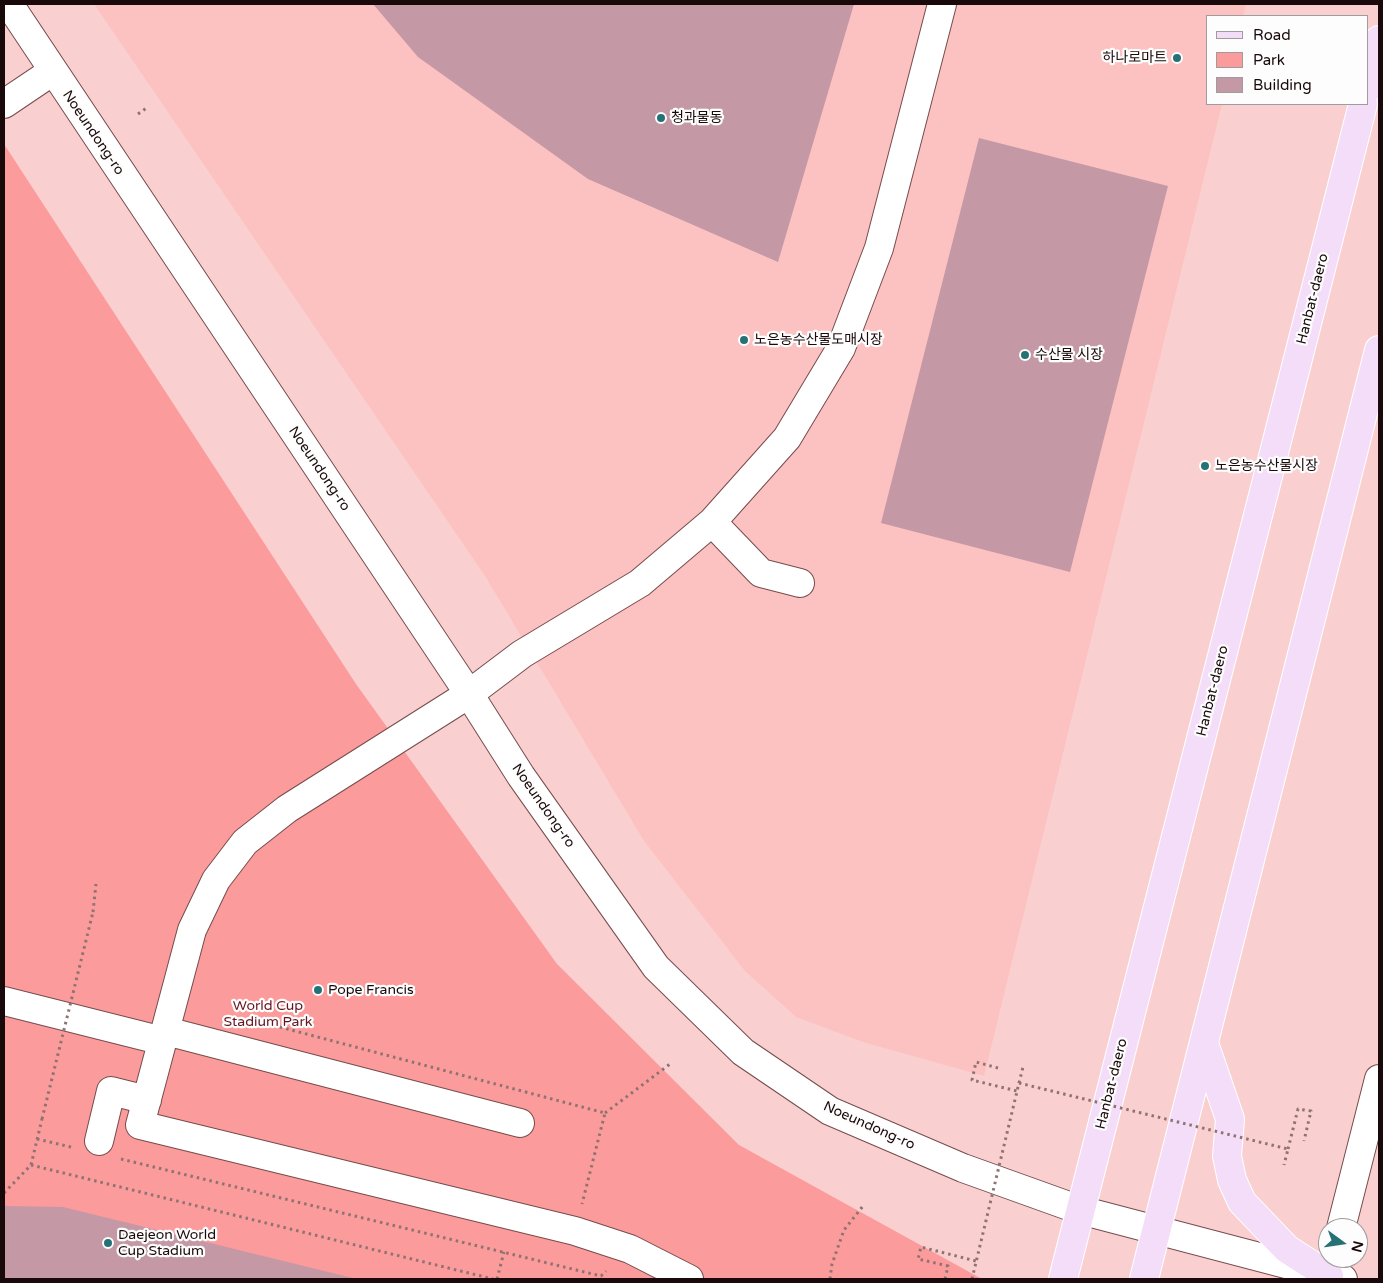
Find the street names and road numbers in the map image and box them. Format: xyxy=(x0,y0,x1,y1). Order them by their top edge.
street label: Noeundong-ro xyxy=(58,87,128,179)
street label: Hanbat-daero xyxy=(1294,252,1332,346)
street label: Noeundong-ro xyxy=(284,423,354,515)
street label: Hanbat-daero xyxy=(1194,644,1232,738)
street label: Noeundong-ro xyxy=(508,761,578,851)
street label: Hanbat-daero xyxy=(1093,1037,1131,1131)
street label: Noeundong-ro xyxy=(821,1098,917,1154)

